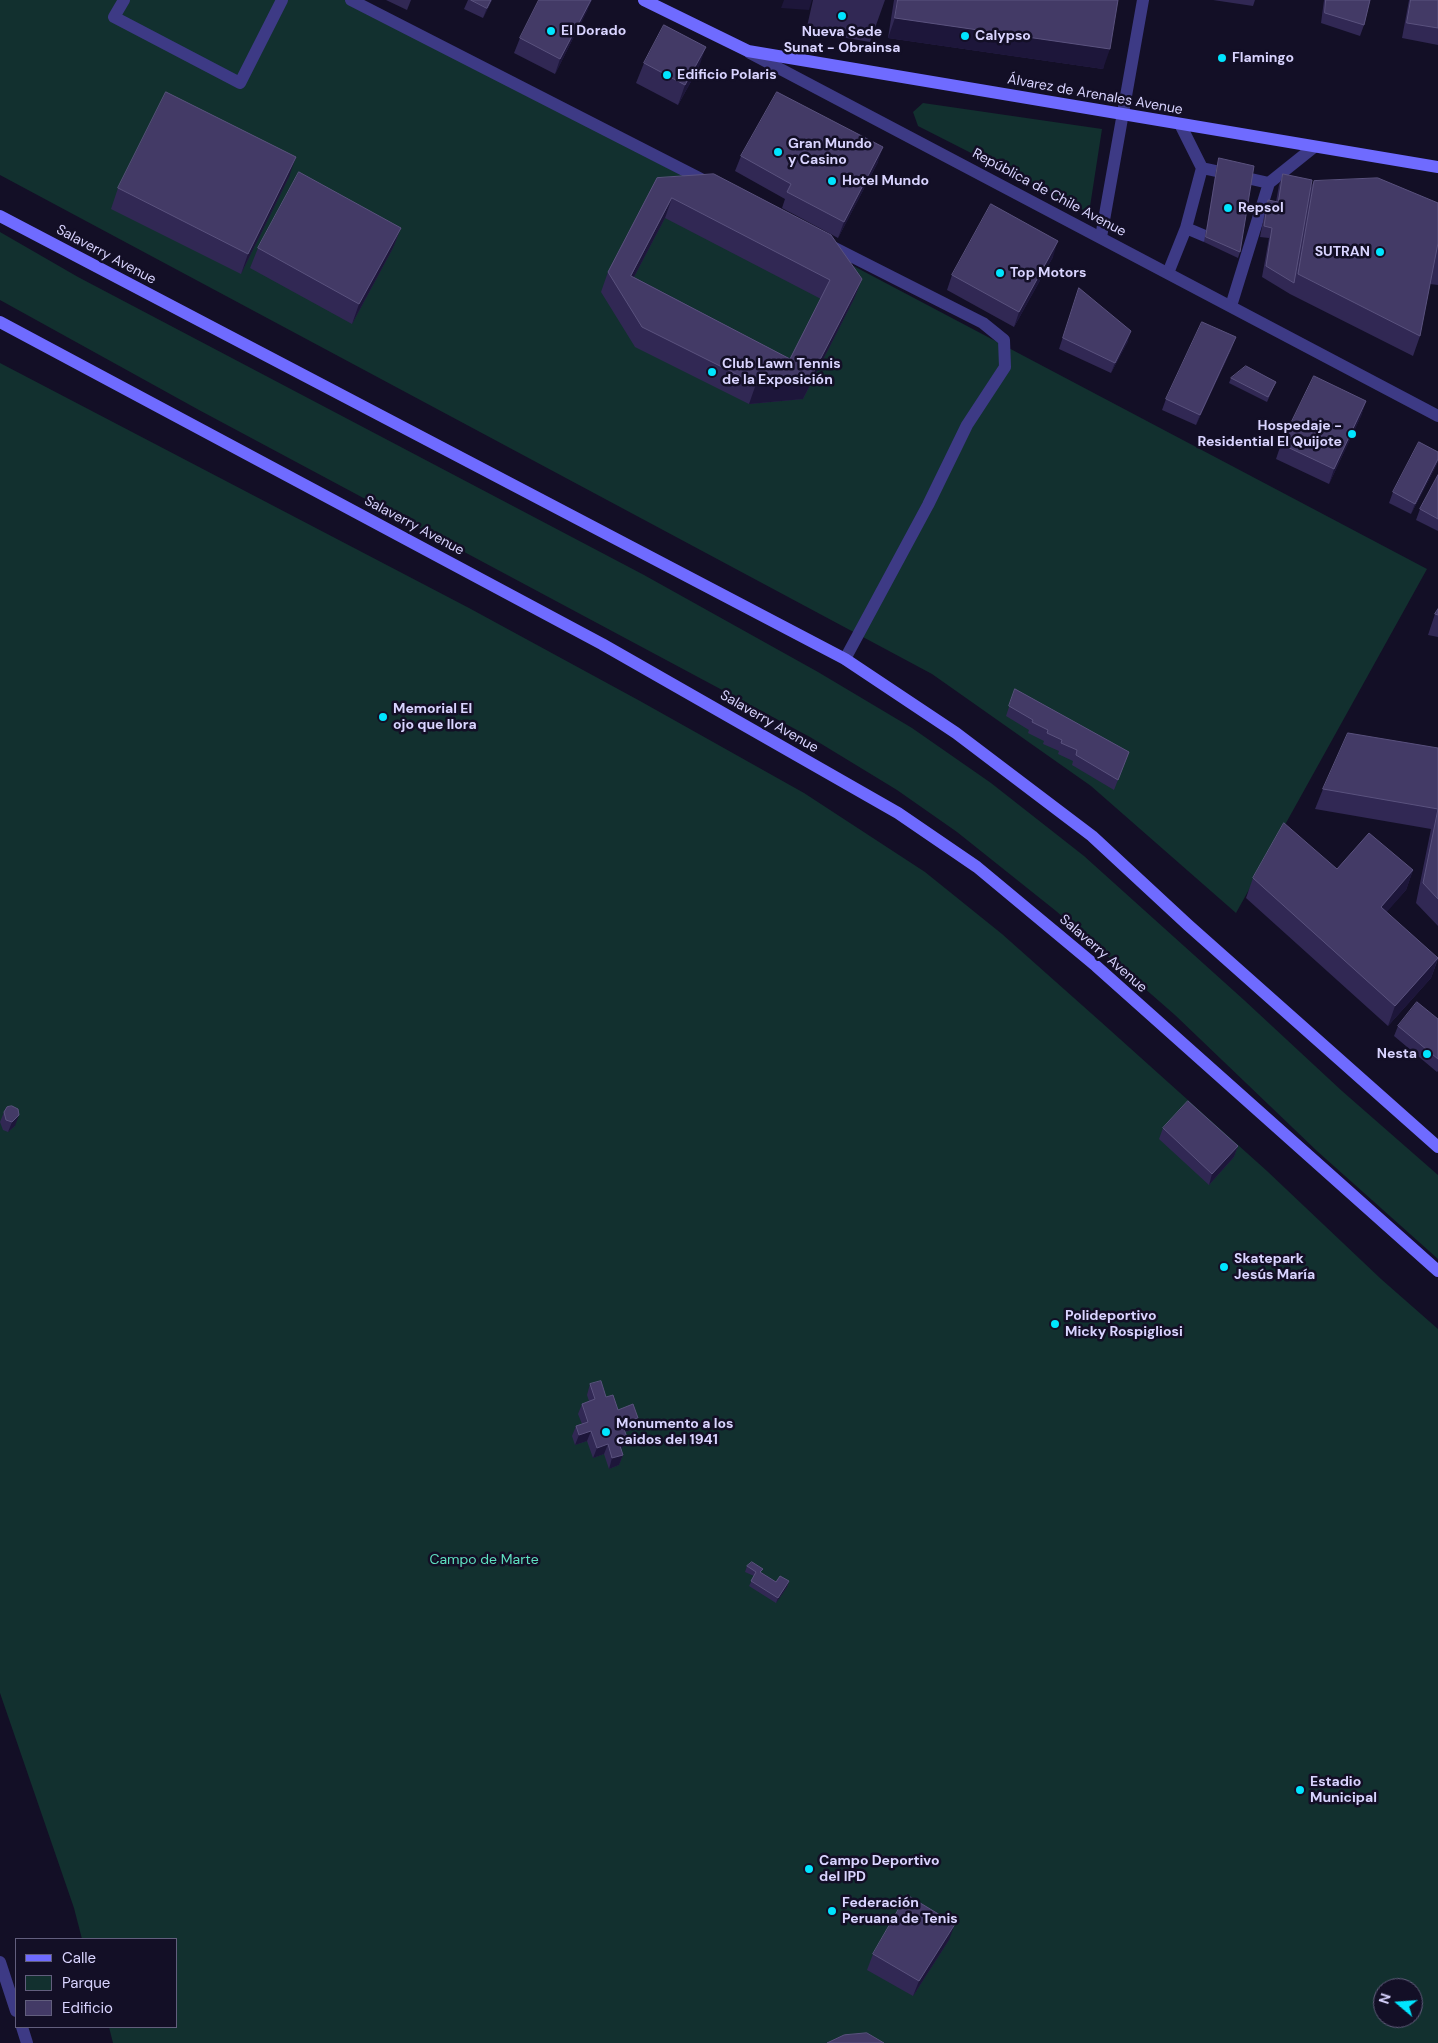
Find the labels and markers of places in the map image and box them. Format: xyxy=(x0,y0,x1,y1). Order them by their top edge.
marker: Nueva Sede Sunat - Obrainsa xyxy=(836,10,848,22)
place label: El Dorado xyxy=(561,23,626,39)
place label: Nueva Sede Sunat - Obrainsa xyxy=(784,24,900,56)
marker: El Dorado xyxy=(545,25,557,37)
place label: Calypso xyxy=(975,28,1031,44)
marker: Calypso xyxy=(959,30,971,42)
place label: Flamingo xyxy=(1232,50,1294,66)
marker: Flamingo xyxy=(1216,52,1228,64)
place label: Edificio Polaris xyxy=(677,67,777,83)
marker: Edificio Polaris xyxy=(661,69,673,81)
place label: Gran Mundo y Casino xyxy=(788,136,872,168)
marker: Gran Mundo y Casino xyxy=(772,146,784,158)
place label: Hotel Mundo xyxy=(842,173,929,189)
marker: Hotel Mundo xyxy=(826,175,838,187)
place label: Repsol xyxy=(1238,200,1284,216)
marker: Repsol xyxy=(1222,202,1234,214)
place label: SUTRAN xyxy=(1315,244,1370,260)
marker: SUTRAN xyxy=(1374,246,1386,258)
place label: Top Motors xyxy=(1010,265,1086,281)
marker: Top Motors xyxy=(994,267,1006,279)
place label: Club Lawn Tennis de la Exposición xyxy=(722,356,841,388)
marker: Club Lawn Tennis de la Exposición xyxy=(706,366,718,378)
place label: Hospedaje - Residential El Quijote xyxy=(1197,418,1342,451)
marker: Hospedaje - Residential El Quijote xyxy=(1346,428,1358,440)
place label: Memorial El ojo que llora xyxy=(393,701,477,734)
marker: Memorial El ojo que llora xyxy=(377,711,389,723)
place label: Nesta xyxy=(1377,1046,1417,1062)
marker: Nesta xyxy=(1421,1048,1433,1060)
place label: Skatepark Jesús María xyxy=(1234,1251,1315,1284)
marker: Skatepark Jesús María xyxy=(1218,1261,1230,1273)
place label: Polideportivo Micky Rospigliosi xyxy=(1065,1308,1183,1340)
marker: Polideportivo Micky Rospigliosi xyxy=(1049,1318,1061,1330)
place label: Monumento a los caidos del 1941 xyxy=(616,1416,733,1448)
marker: Monumento a los caidos del 1941 xyxy=(600,1426,612,1438)
place label: Estadio Municipal xyxy=(1310,1774,1377,1806)
marker: Estadio Municipal xyxy=(1294,1784,1306,1796)
place label: Campo Deportivo del IPD xyxy=(819,1853,939,1885)
marker: Campo Deportivo del IPD xyxy=(803,1863,815,1875)
place label: Federación Peruana de Tenis xyxy=(842,1895,958,1928)
marker: Federación Peruana de Tenis xyxy=(826,1905,838,1917)

